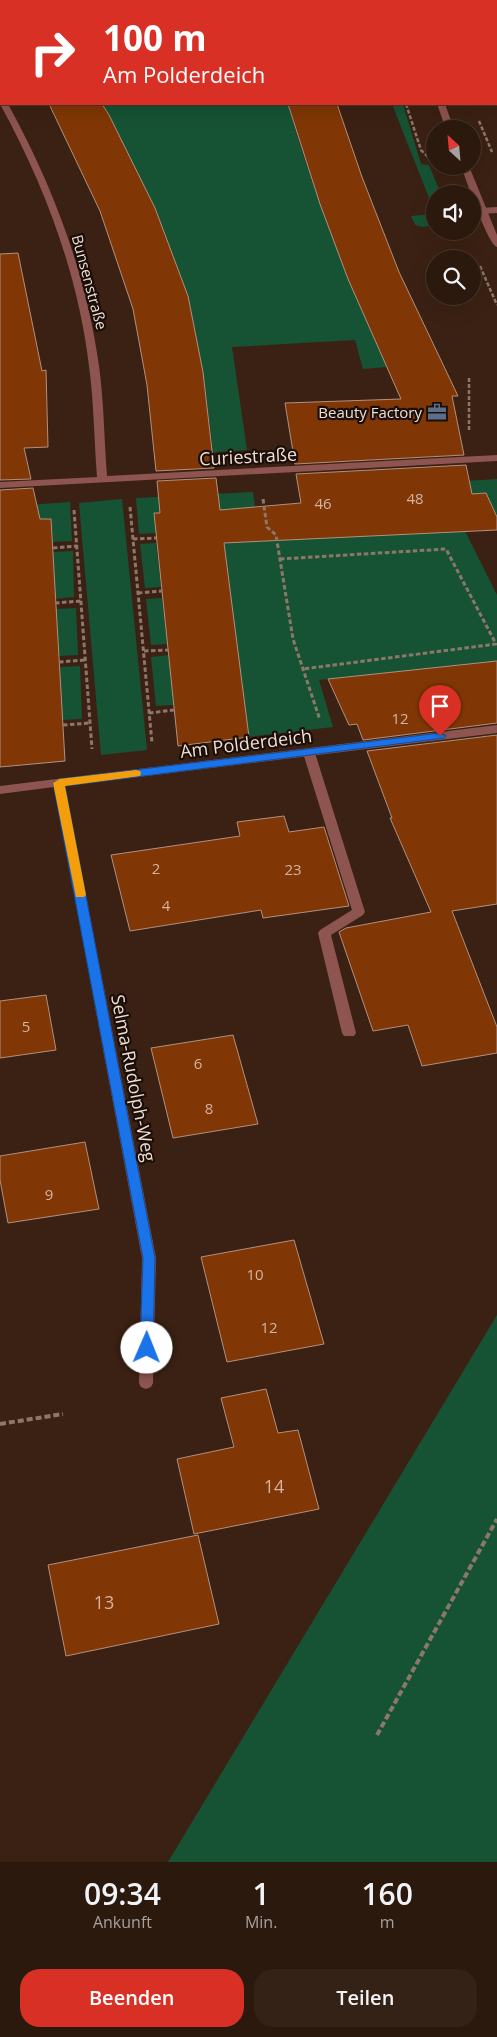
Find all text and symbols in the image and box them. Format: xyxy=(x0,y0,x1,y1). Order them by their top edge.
text: 100 m xyxy=(103,14,207,61)
icon: right xyxy=(20,20,85,85)
text: Am Polderdeich xyxy=(103,59,265,89)
north arrow xyxy=(426,120,481,175)
map controls xyxy=(426,120,481,305)
button: sound xyxy=(426,185,481,240)
street label: Bunsenstraße xyxy=(68,232,112,332)
button: search xyxy=(426,250,481,305)
office icon: Beauty Factory xyxy=(426,401,448,423)
place label: Beauty Factory xyxy=(318,402,422,422)
street label: Curiestraße xyxy=(198,441,298,471)
house number: 48 xyxy=(406,488,424,508)
house number: 46 xyxy=(314,493,332,513)
pin xyxy=(419,685,461,736)
icon: arrive xyxy=(426,692,454,720)
house number: 12 xyxy=(391,708,409,728)
street label: Am Polderdeich xyxy=(179,723,313,763)
house number: 2 xyxy=(152,858,160,878)
house number: 23 xyxy=(284,859,302,879)
house number: 4 xyxy=(162,895,171,915)
street label: Selma-Rudolph-Weg xyxy=(106,992,162,1164)
house number: 5 xyxy=(22,1016,30,1036)
house number: 6 xyxy=(194,1053,202,1073)
house number: 8 xyxy=(205,1098,213,1118)
house number: 9 xyxy=(45,1184,53,1204)
house number: 10 xyxy=(246,1264,264,1284)
house number: 12 xyxy=(260,1317,278,1337)
position arrow xyxy=(120,1321,172,1373)
house number: 14 xyxy=(264,1474,284,1498)
house number: 13 xyxy=(94,1590,114,1614)
text: 09:34 xyxy=(84,1873,161,1914)
text: 1 xyxy=(253,1873,270,1914)
text: 160 xyxy=(361,1873,413,1914)
text: Ankunft xyxy=(93,1911,152,1933)
text: Min. xyxy=(245,1911,277,1933)
text: m xyxy=(380,1911,395,1933)
button: Beenden xyxy=(20,1969,244,2027)
button: Teilen xyxy=(254,1969,477,2027)

